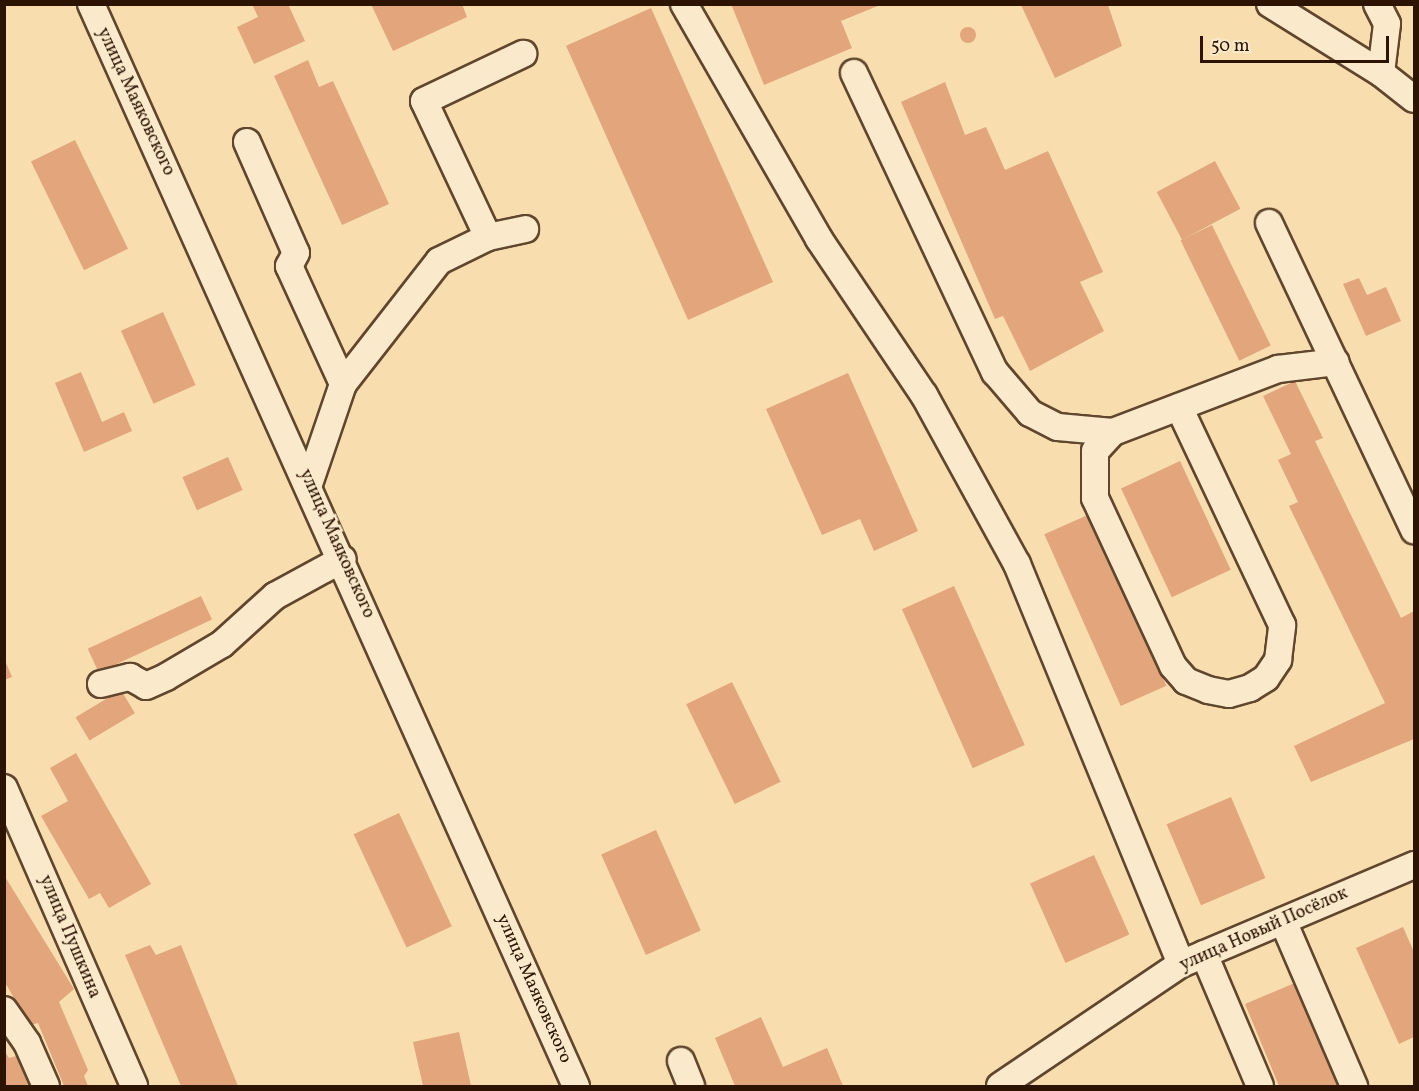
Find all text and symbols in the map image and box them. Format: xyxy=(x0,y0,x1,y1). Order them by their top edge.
street label: улица Маяковского xyxy=(91,24,179,180)
scale bar xyxy=(1203,24,1392,62)
text: 50 m xyxy=(1211,34,1250,59)
street label: улица Маяковского xyxy=(293,466,379,622)
street label: улица Пушкина xyxy=(33,872,105,1002)
street label: улица Новый Посёлок xyxy=(1177,883,1351,977)
street label: улица Маяковского xyxy=(490,911,576,1067)

